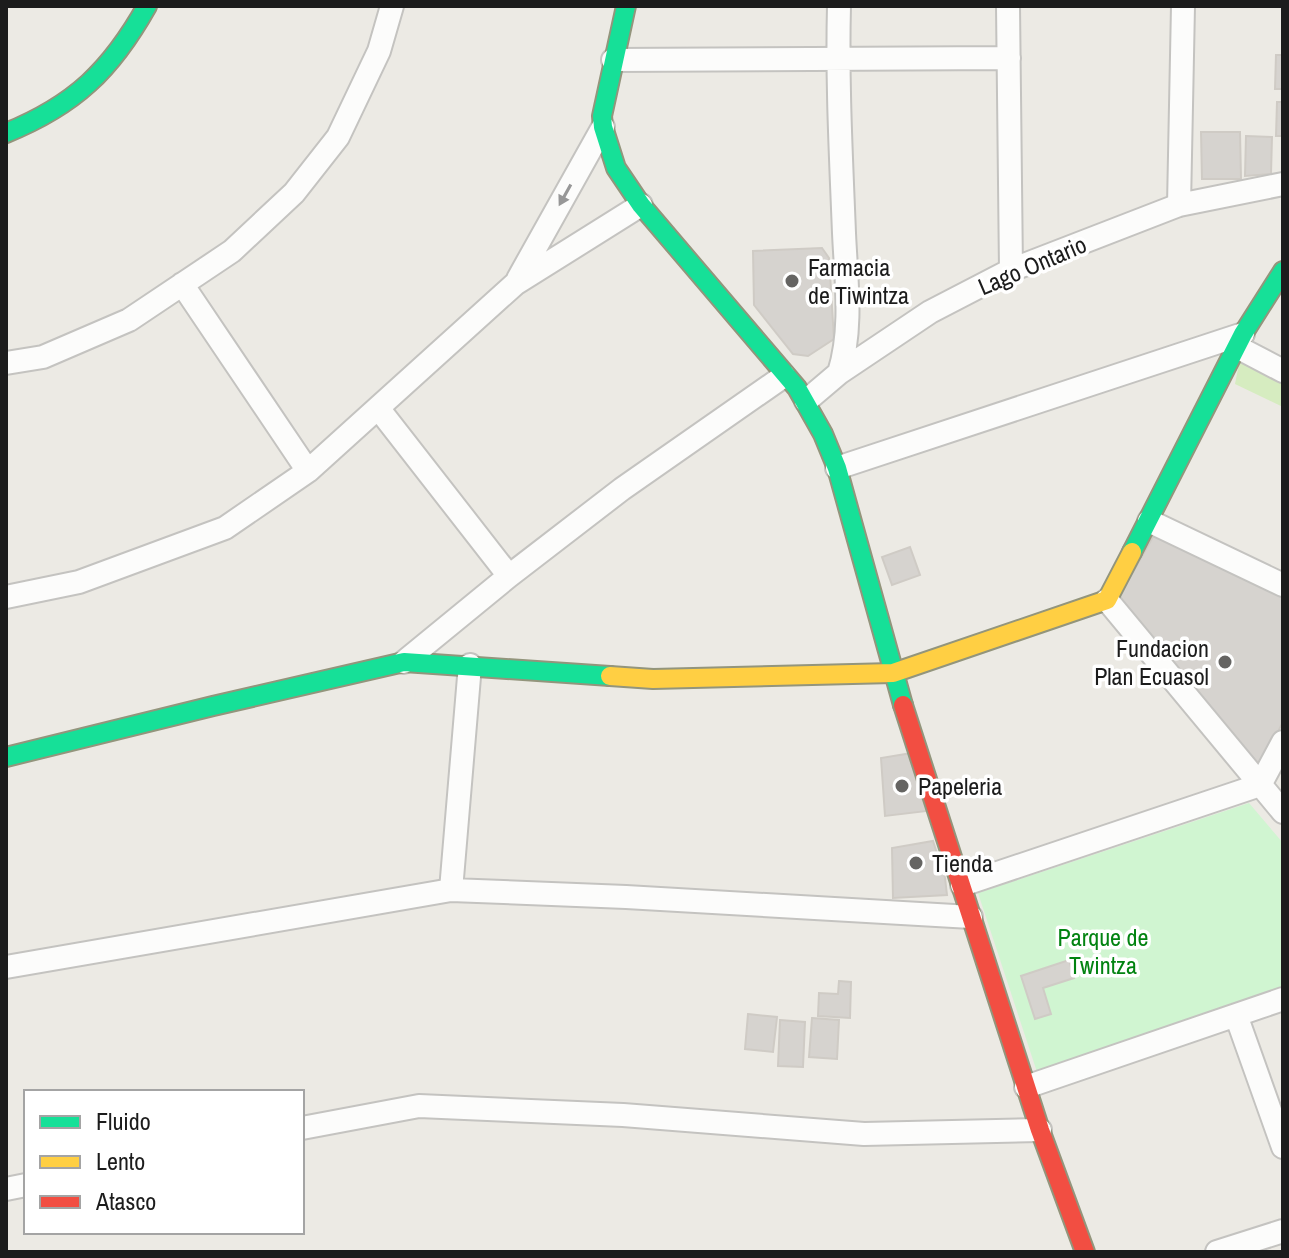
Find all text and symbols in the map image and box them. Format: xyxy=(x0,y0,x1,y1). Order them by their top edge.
one-way arrow xyxy=(558,184,572,206)
street label: Lago Ontario xyxy=(973,228,1091,302)
place label: Farmacia de Tiwintza xyxy=(808,251,909,311)
marker: Farmacia de Tiwintza xyxy=(783,272,801,290)
place label: Fundacion Plan Ecuasol xyxy=(1094,632,1209,692)
marker: Fundacion Plan Ecuasol xyxy=(1216,653,1234,671)
place label: Papeleria xyxy=(918,770,1002,802)
marker: Papeleria xyxy=(893,777,911,795)
place label: Tienda xyxy=(932,847,993,879)
marker: Tienda xyxy=(907,854,925,872)
park label: Parque de Twintza xyxy=(1058,921,1148,981)
legend xyxy=(24,1090,304,1234)
text: Fluido xyxy=(96,1105,151,1137)
text: Lento xyxy=(96,1145,145,1177)
text: Atasco xyxy=(95,1185,156,1217)

